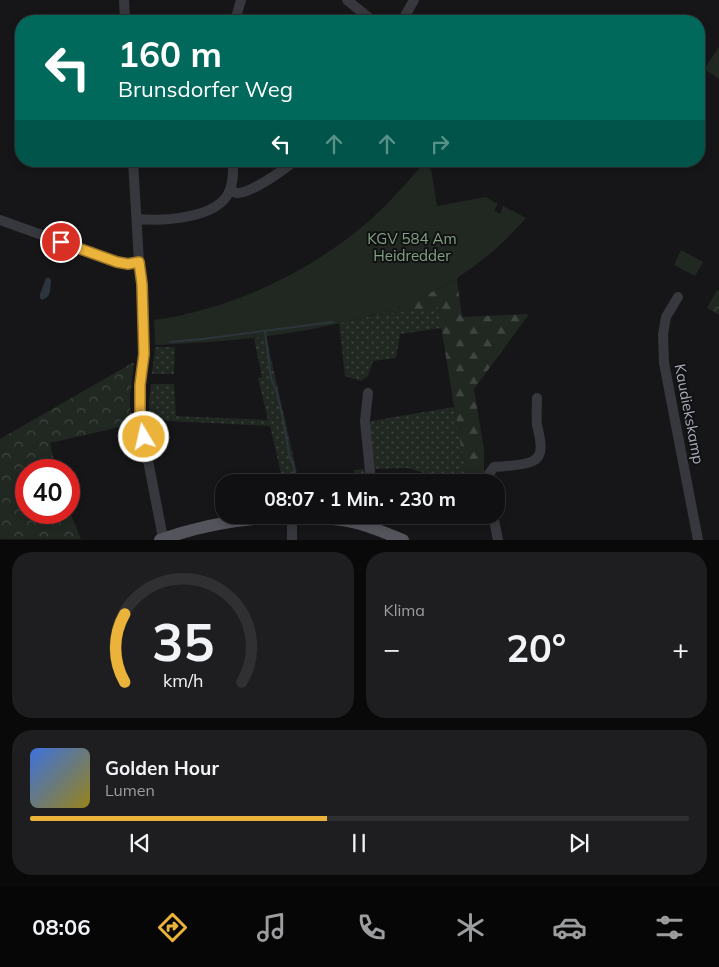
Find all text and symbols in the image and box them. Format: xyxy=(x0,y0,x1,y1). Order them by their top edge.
text: 160 m xyxy=(118,32,222,76)
icon: left xyxy=(35,35,100,100)
text: Brunsdorfer Weg xyxy=(118,75,293,103)
icon: left xyxy=(267,130,295,158)
icon: ahead xyxy=(320,130,348,158)
icon: ahead xyxy=(373,130,401,158)
icon: right xyxy=(426,130,454,158)
pin xyxy=(40,221,82,263)
icon: arrive xyxy=(47,228,75,256)
park label: KGV 584 Am Heidredder xyxy=(367,229,457,265)
street label: Kaudiekskamp xyxy=(670,362,709,466)
position arrow xyxy=(117,410,169,462)
speed limit sign: 40 xyxy=(15,459,80,524)
text: 08:07 · 1 Min. · 230 m xyxy=(264,487,456,511)
text: Klima xyxy=(384,600,425,620)
text: 35 xyxy=(152,609,214,674)
text: 20° xyxy=(506,624,566,672)
text: − xyxy=(384,631,400,666)
text: + xyxy=(672,631,689,666)
text: km/h xyxy=(163,669,203,691)
text: Golden Hour xyxy=(105,756,219,780)
text: Lumen xyxy=(105,780,155,800)
icon: previous xyxy=(126,829,154,857)
icon: pause xyxy=(345,829,373,857)
icon: next xyxy=(565,829,593,857)
icon: directions xyxy=(155,910,190,945)
icon: music xyxy=(254,910,289,945)
icon: phone xyxy=(354,910,389,945)
icon: climate xyxy=(453,910,488,945)
icon: car xyxy=(552,910,587,945)
icon: filters xyxy=(652,910,687,945)
text: 08:06 xyxy=(32,913,90,941)

